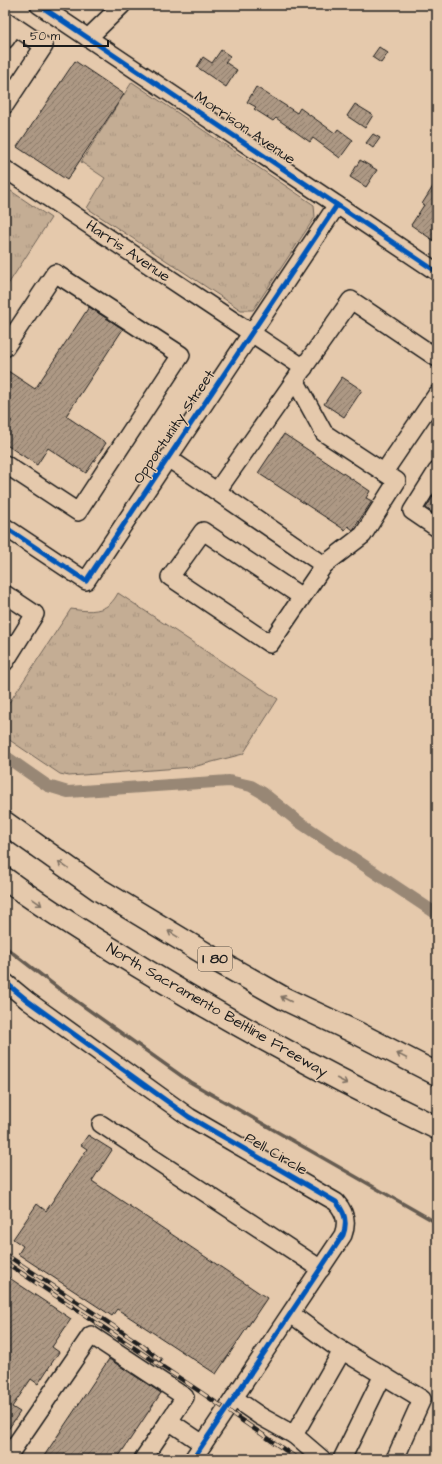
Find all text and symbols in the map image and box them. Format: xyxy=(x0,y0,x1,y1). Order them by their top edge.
scale bar xyxy=(24,22,108,48)
text: 50 m xyxy=(30,28,61,45)
street label: Morrison Avenue xyxy=(190,86,300,170)
street label: Harris Avenue xyxy=(82,215,174,287)
street label: Opportunity Street xyxy=(128,366,221,489)
one-way arrow xyxy=(58,860,69,869)
one-way arrow xyxy=(31,898,42,906)
one-way arrow xyxy=(167,930,179,938)
street label: North Sacramento Beltline Freeway xyxy=(102,938,332,1083)
road number: I 80 xyxy=(198,947,232,971)
one-way arrow xyxy=(280,995,292,1002)
one-way arrow xyxy=(397,1052,409,1060)
one-way arrow xyxy=(336,1078,348,1085)
street label: Pell Circle xyxy=(241,1128,311,1180)

